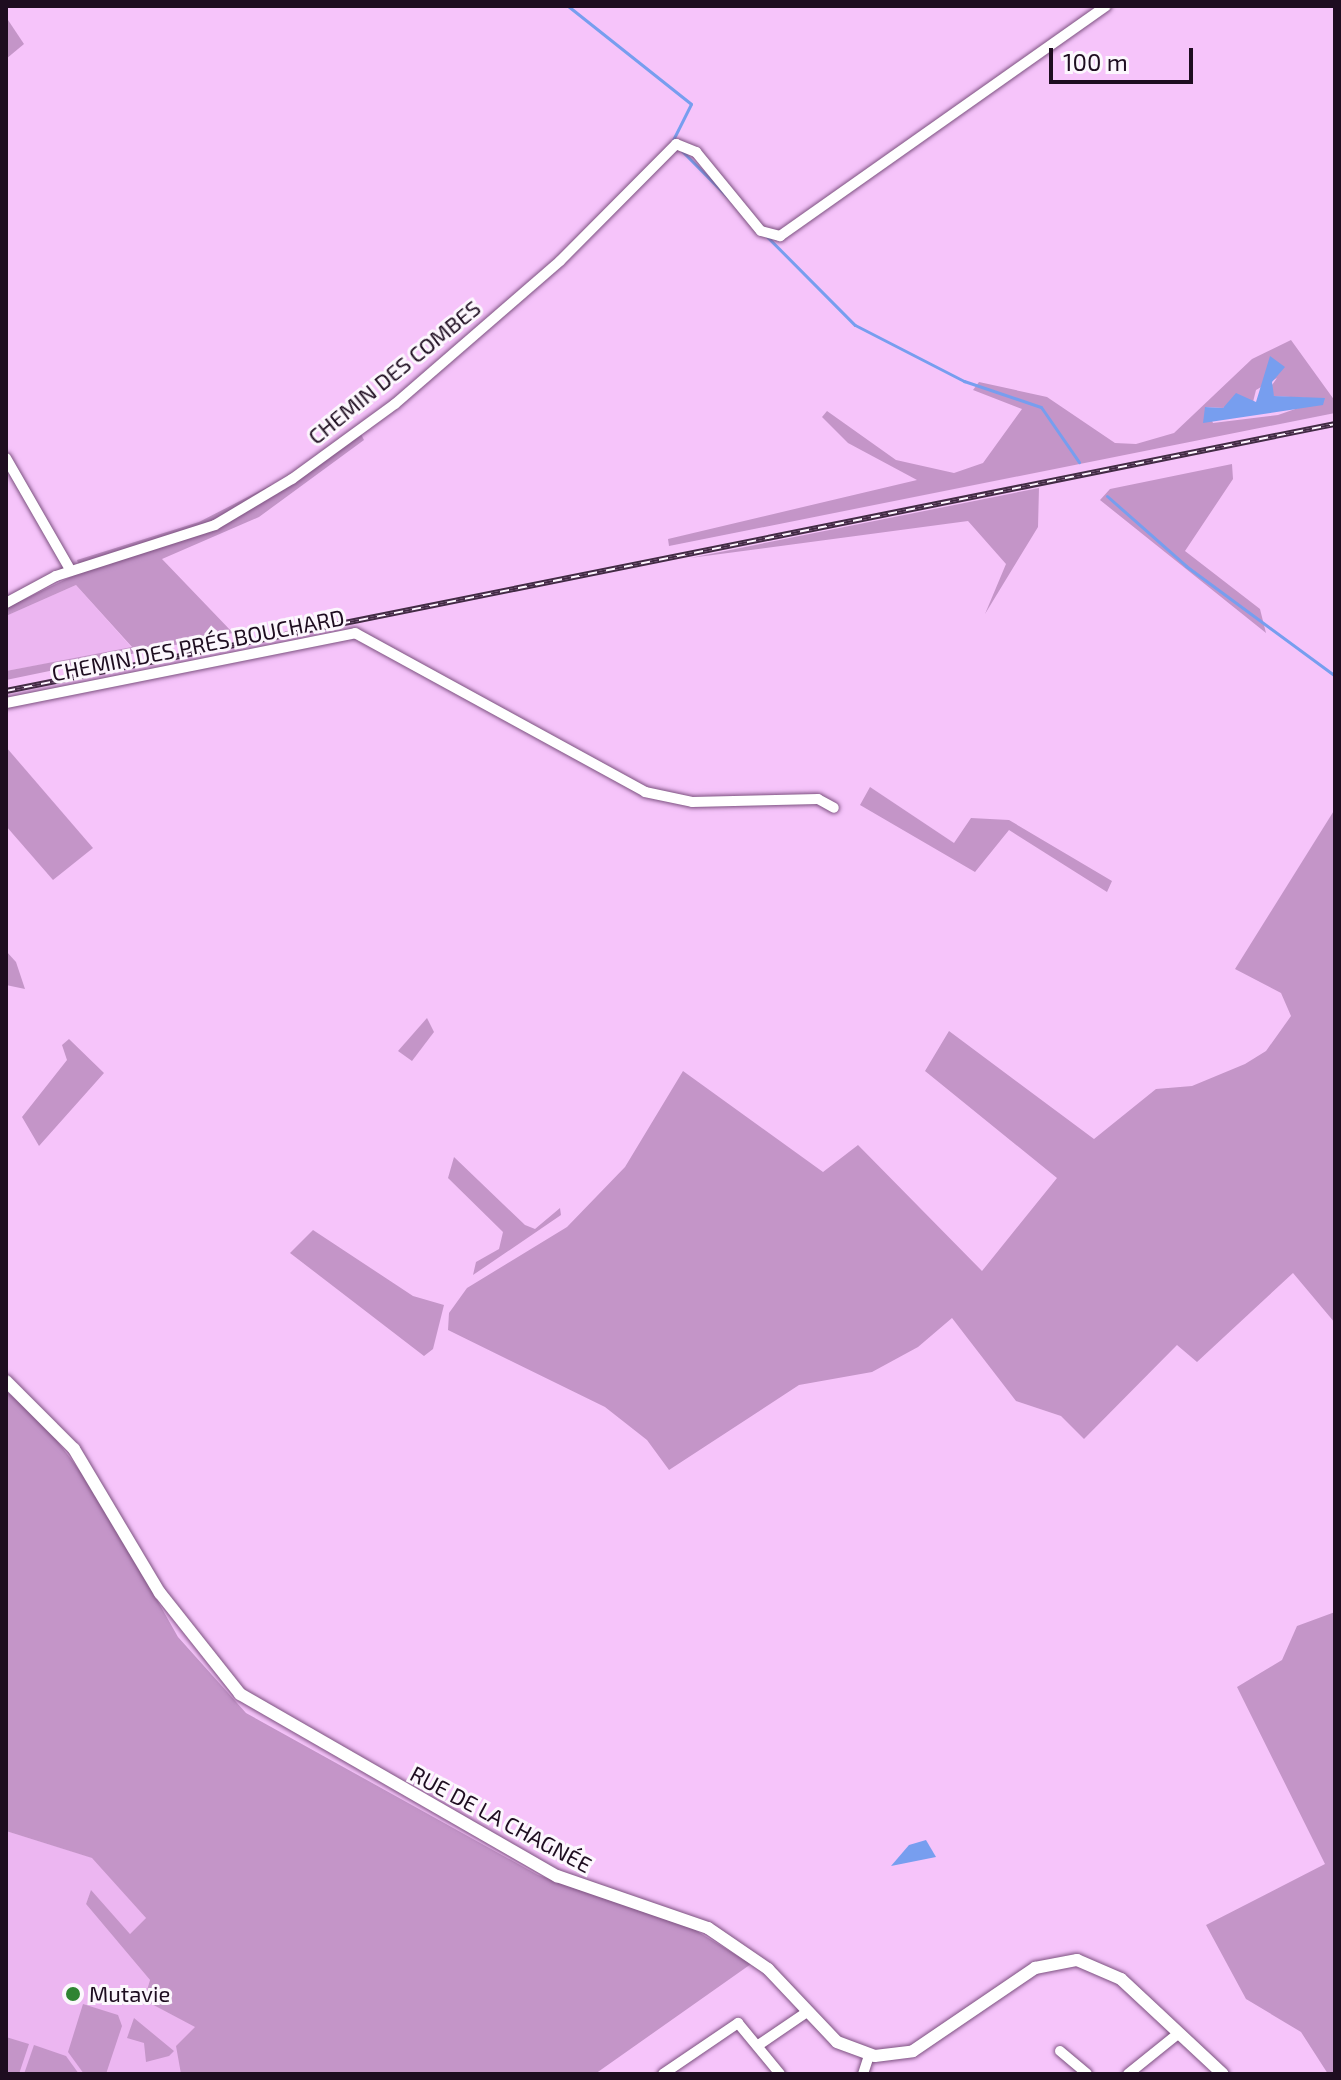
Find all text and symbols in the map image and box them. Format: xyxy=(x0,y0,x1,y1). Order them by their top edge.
scale bar xyxy=(1053,32,1197,82)
text: 100 m xyxy=(1063,47,1128,76)
street label: CHEMIN DES COMBES xyxy=(303,294,485,450)
street label: CHEMIN DES PRÉS BOUCHARD xyxy=(49,604,347,686)
street label: RUE DE LA CHAGNÉE xyxy=(406,1760,596,1878)
place label: Mutavie xyxy=(89,1981,170,2007)
marker: Mutavie xyxy=(64,1985,82,2003)

